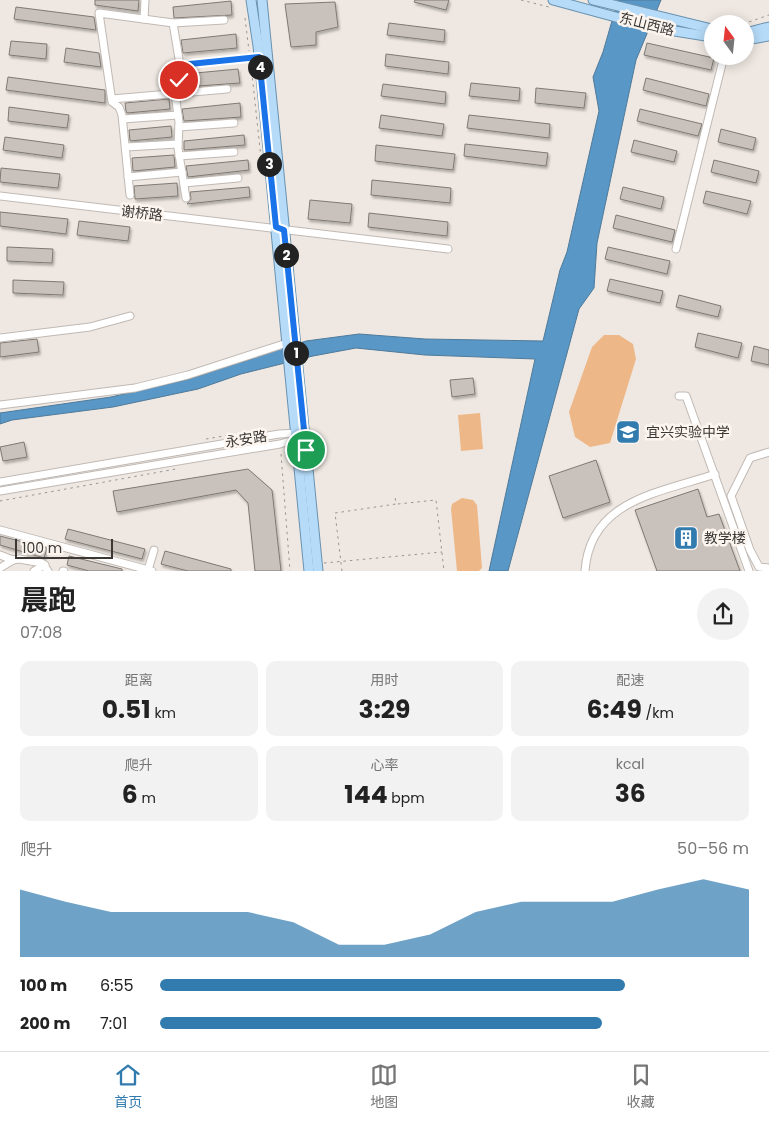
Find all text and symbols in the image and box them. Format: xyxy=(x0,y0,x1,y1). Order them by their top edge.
street label: 东山西路 xyxy=(617,8,677,40)
north arrow xyxy=(704,15,754,65)
map controls xyxy=(704,15,754,65)
pin: 4 xyxy=(248,54,272,80)
text: 4 xyxy=(256,57,265,77)
pin xyxy=(158,59,200,101)
icon: check xyxy=(165,66,193,94)
pin: 3 xyxy=(256,152,282,176)
text: 3 xyxy=(265,154,274,174)
street label: 谢桥路 xyxy=(120,201,164,225)
pin: 2 xyxy=(274,242,298,268)
text: 2 xyxy=(283,245,291,265)
pin: 1 xyxy=(284,340,308,366)
text: 1 xyxy=(294,343,299,363)
school or university icon: 宜兴实验中学 xyxy=(615,419,641,445)
place label: 宜兴实验中学 xyxy=(646,422,730,442)
street label: 永安路 xyxy=(224,426,268,452)
pin xyxy=(285,429,327,471)
icon: arrive xyxy=(292,436,320,464)
building icon: 教学楼 xyxy=(673,525,699,551)
place label: 教学楼 xyxy=(704,528,746,548)
scale bar xyxy=(15,536,112,559)
text: 100 m xyxy=(22,538,62,558)
text: 晨跑 xyxy=(20,581,76,620)
button: share xyxy=(697,588,749,640)
text: 07:08 xyxy=(20,621,62,644)
text: 距离 xyxy=(125,670,153,690)
text: 用时 xyxy=(370,670,398,690)
text: 配速 xyxy=(616,670,644,690)
text: 0.51 xyxy=(102,692,151,727)
text: 3:29 xyxy=(359,692,410,727)
text: 6:49 xyxy=(586,692,642,727)
text: km xyxy=(151,703,176,723)
text: /km xyxy=(642,703,674,723)
text: kcal xyxy=(616,754,644,774)
text: 爬升 xyxy=(125,755,153,775)
text: 心率 xyxy=(370,755,398,775)
text: 36 xyxy=(615,776,646,811)
text: 6 xyxy=(122,777,138,812)
text: 144 xyxy=(344,777,388,812)
text: m xyxy=(138,788,156,808)
text: bpm xyxy=(388,788,425,808)
text: 50–56 m xyxy=(677,837,749,860)
text: 爬升 xyxy=(20,838,52,861)
text: 100 m xyxy=(20,974,67,997)
text: 6:55 xyxy=(100,974,134,997)
text: 200 m xyxy=(20,1012,70,1035)
text: 7:01 xyxy=(100,1012,127,1035)
tab: 首页 xyxy=(114,1061,142,1113)
tab: 地图 xyxy=(370,1061,398,1113)
tab: 收藏 xyxy=(627,1061,655,1113)

